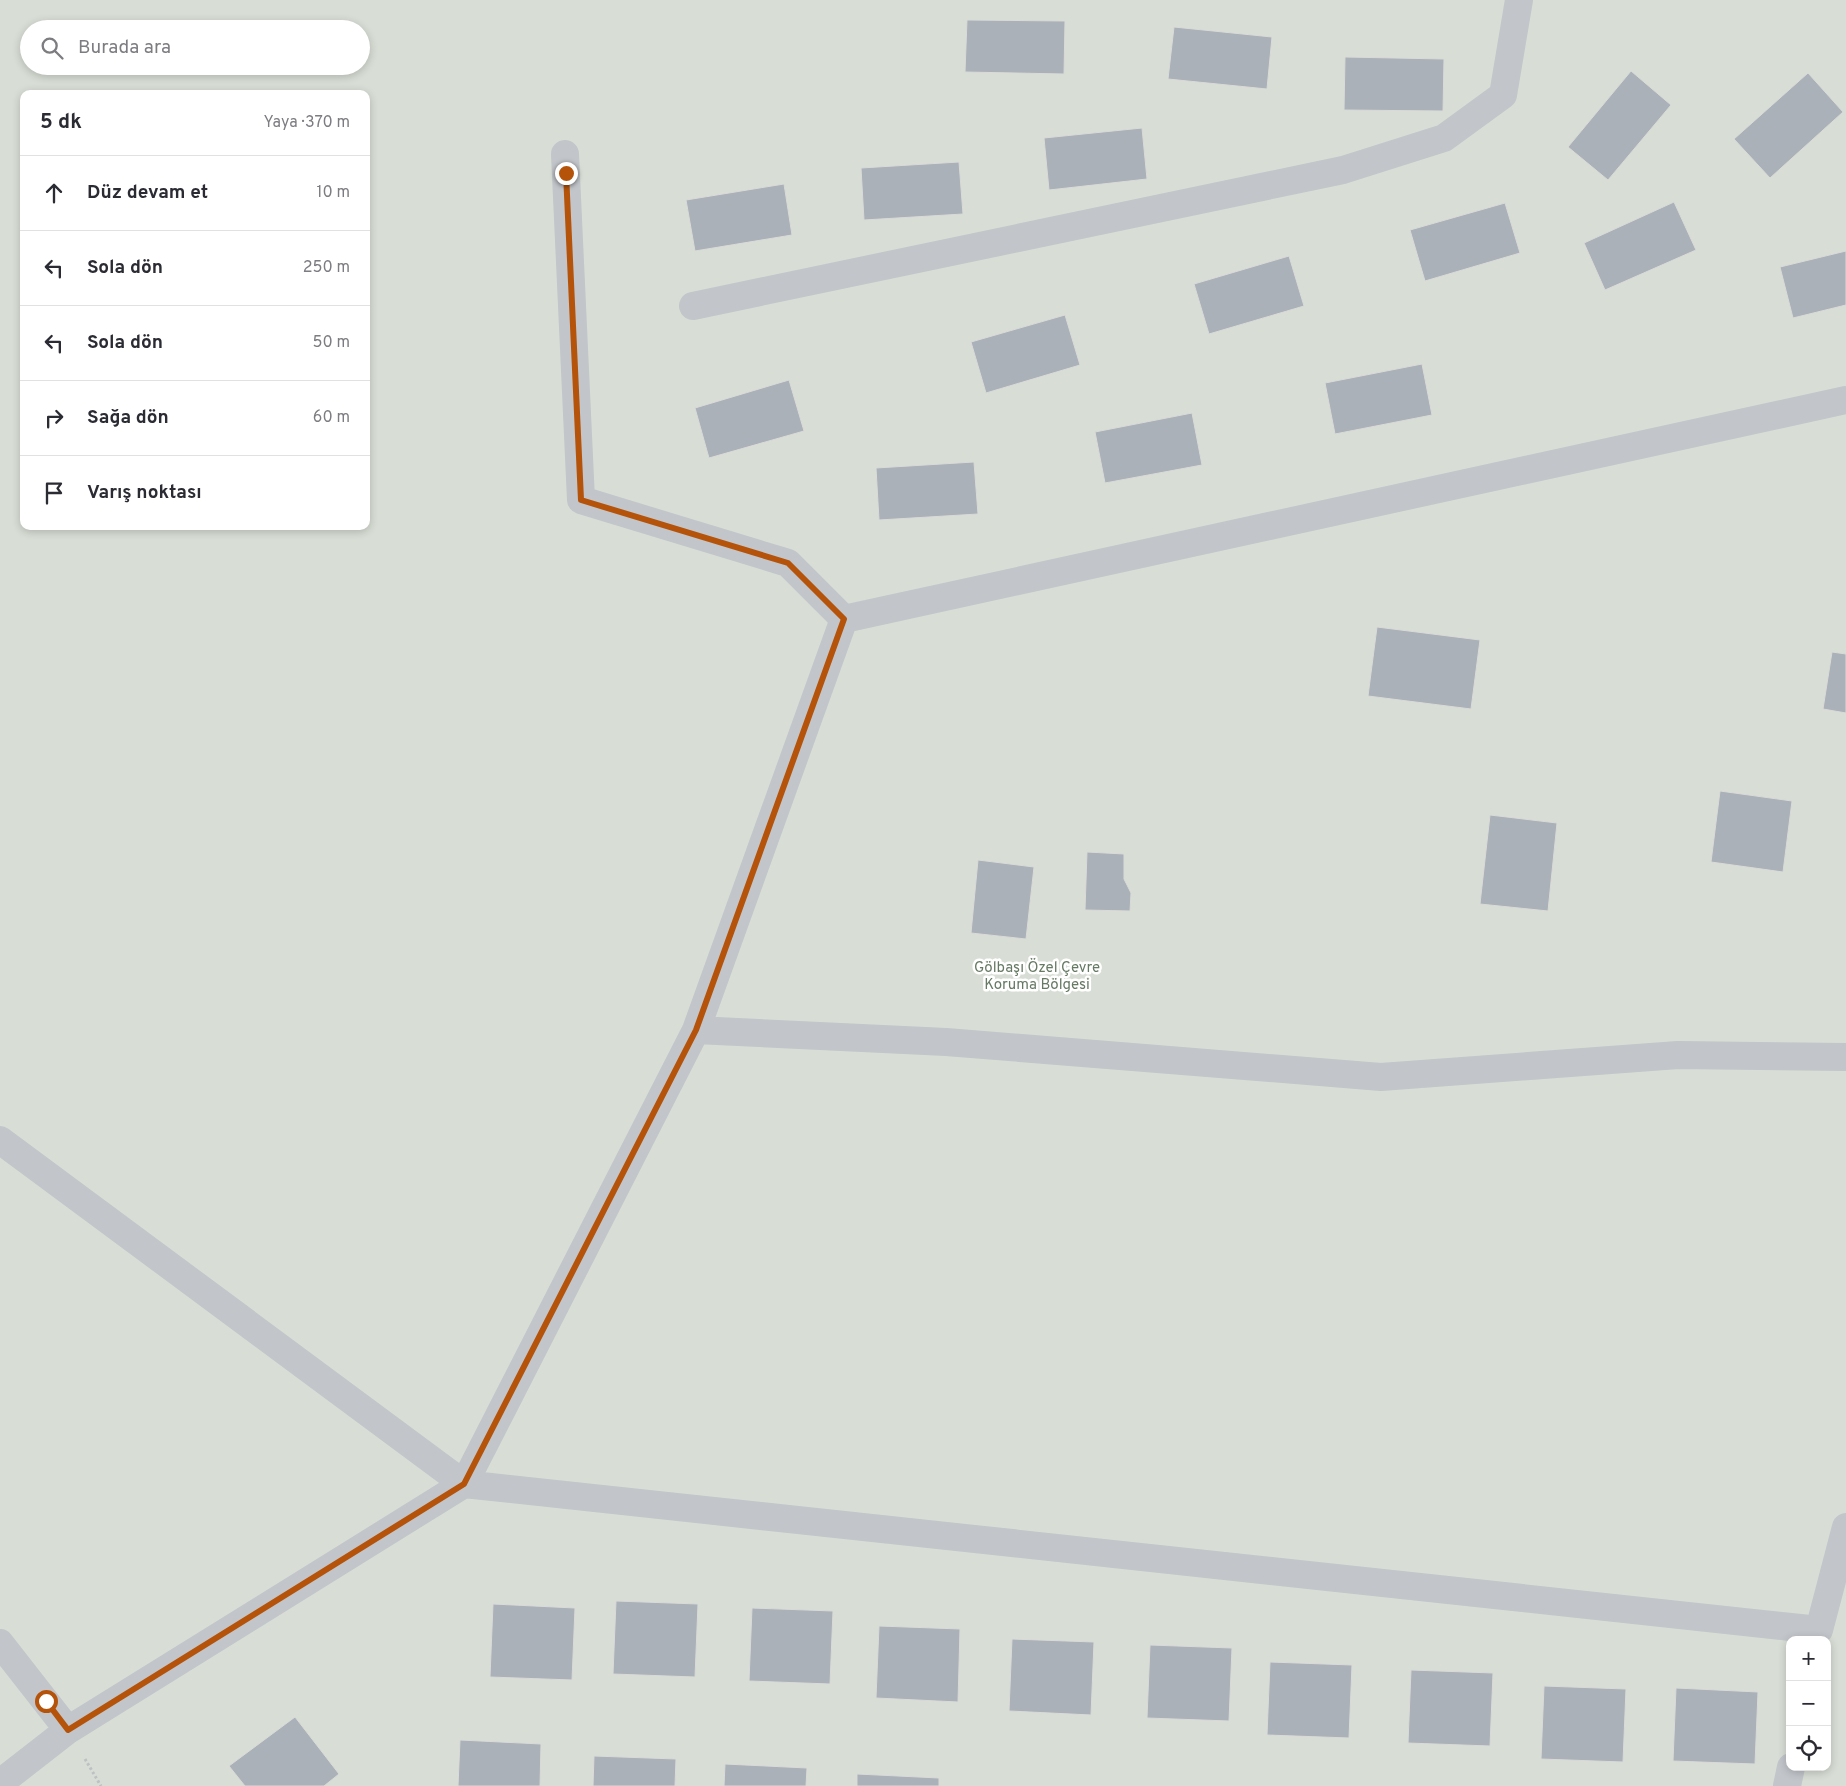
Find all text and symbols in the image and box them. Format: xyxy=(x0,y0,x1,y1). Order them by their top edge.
search box xyxy=(20,20,370,75)
icon: search xyxy=(38,34,66,62)
text: Burada ara xyxy=(78,36,171,60)
text: 5 dk xyxy=(40,109,82,136)
text: Yaya · 370 m xyxy=(263,113,350,133)
route end xyxy=(555,162,578,185)
icon: ahead xyxy=(40,179,68,207)
text: Düz devam et xyxy=(87,181,208,205)
text: 10 m xyxy=(316,183,350,203)
icon: left xyxy=(40,254,68,282)
text: Sola dön xyxy=(87,256,163,280)
text: 250 m xyxy=(303,258,350,278)
icon: left xyxy=(40,329,68,357)
text: Sola dön xyxy=(87,331,163,355)
text: 50 m xyxy=(313,333,350,353)
icon: right xyxy=(40,404,68,432)
text: Sağa dön xyxy=(87,406,169,430)
text: 60 m xyxy=(313,408,350,428)
icon: arrive xyxy=(40,479,68,507)
text: Varış noktası xyxy=(87,481,202,505)
park label: Gölbaşı Özel Çevre Koruma Bölgesi xyxy=(974,958,1100,995)
map controls xyxy=(1786,1636,1831,1771)
button: + xyxy=(1786,1636,1831,1681)
button: − xyxy=(1786,1681,1831,1726)
route start xyxy=(35,1690,58,1713)
button: locate xyxy=(1786,1726,1831,1771)

